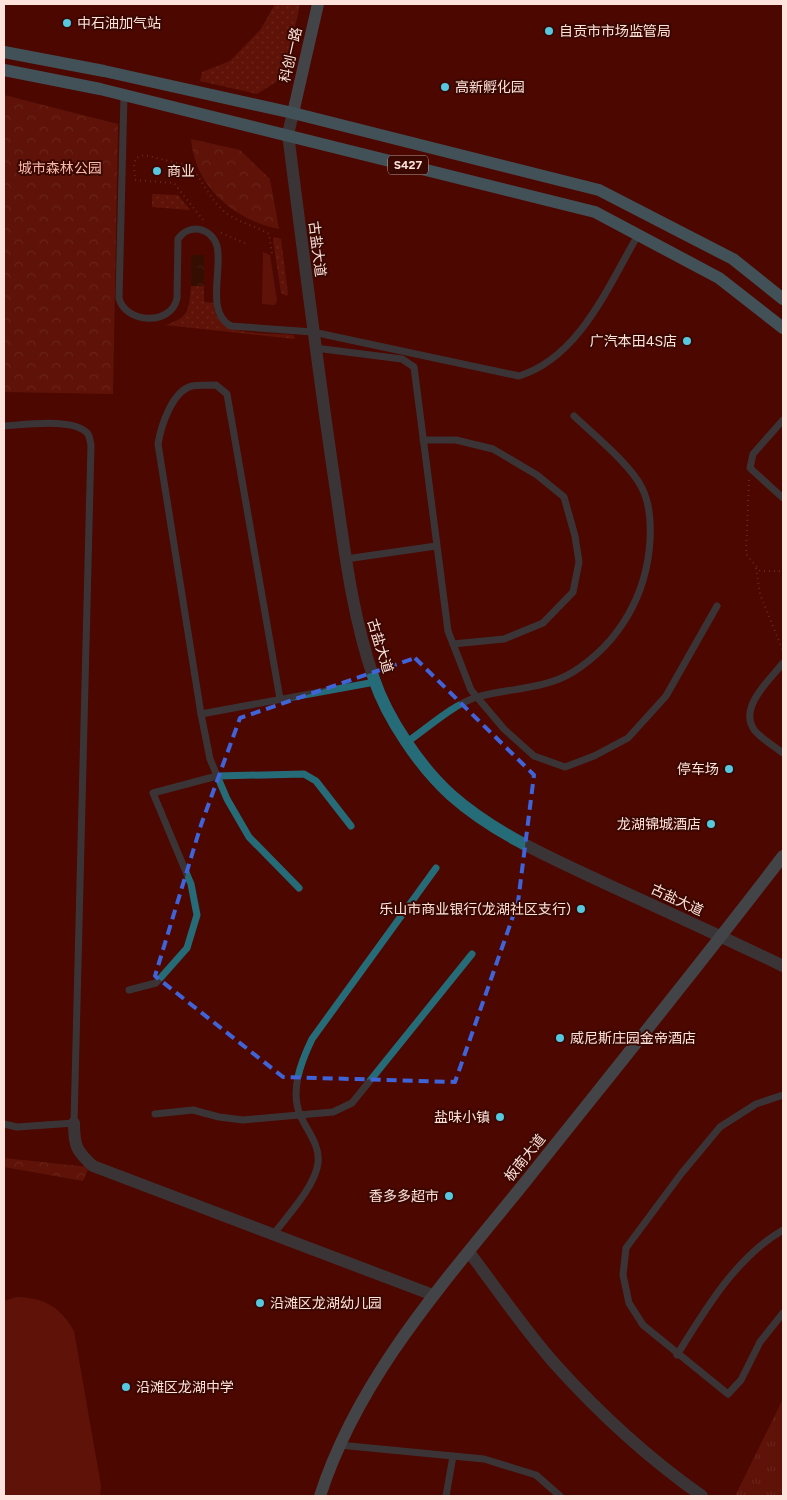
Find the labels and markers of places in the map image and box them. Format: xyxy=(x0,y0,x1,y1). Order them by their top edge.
place label: 中石油加气站 xyxy=(77,15,161,32)
marker: 中石油加气站 xyxy=(61,17,73,29)
place label: 自贡市市场监管局 xyxy=(559,23,671,40)
marker: 自贡市市场监管局 xyxy=(543,25,555,37)
place label: 高新孵化园 xyxy=(455,79,525,96)
marker: 高新孵化园 xyxy=(439,81,451,93)
place label: 商业 xyxy=(167,163,195,180)
marker: 商业 xyxy=(151,165,163,177)
place label: 广汽本田4S店 xyxy=(590,333,677,350)
marker: 广汽本田4S店 xyxy=(681,335,693,347)
place label: 停车场 xyxy=(677,761,719,778)
marker: 停车场 xyxy=(723,763,735,775)
place label: 龙湖锦城酒店 xyxy=(617,816,701,833)
marker: 龙湖锦城酒店 xyxy=(705,818,717,830)
place label: 乐山市商业银行(龙湖社区支行) xyxy=(379,901,571,918)
marker: 乐山市商业银行(龙湖社区支行) xyxy=(575,903,587,915)
place label: 威尼斯庄园金帝酒店 xyxy=(570,1030,696,1047)
marker: 威尼斯庄园金帝酒店 xyxy=(554,1032,566,1044)
place label: 盐味小镇 xyxy=(434,1109,490,1126)
marker: 盐味小镇 xyxy=(494,1111,506,1123)
place label: 香多多超市 xyxy=(369,1188,439,1205)
marker: 香多多超市 xyxy=(443,1190,455,1202)
place label: 沿滩区龙湖幼儿园 xyxy=(270,1295,382,1312)
marker: 沿滩区龙湖幼儿园 xyxy=(254,1297,266,1309)
place label: 沿滩区龙湖中学 xyxy=(136,1379,234,1396)
marker: 沿滩区龙湖中学 xyxy=(120,1381,132,1393)

